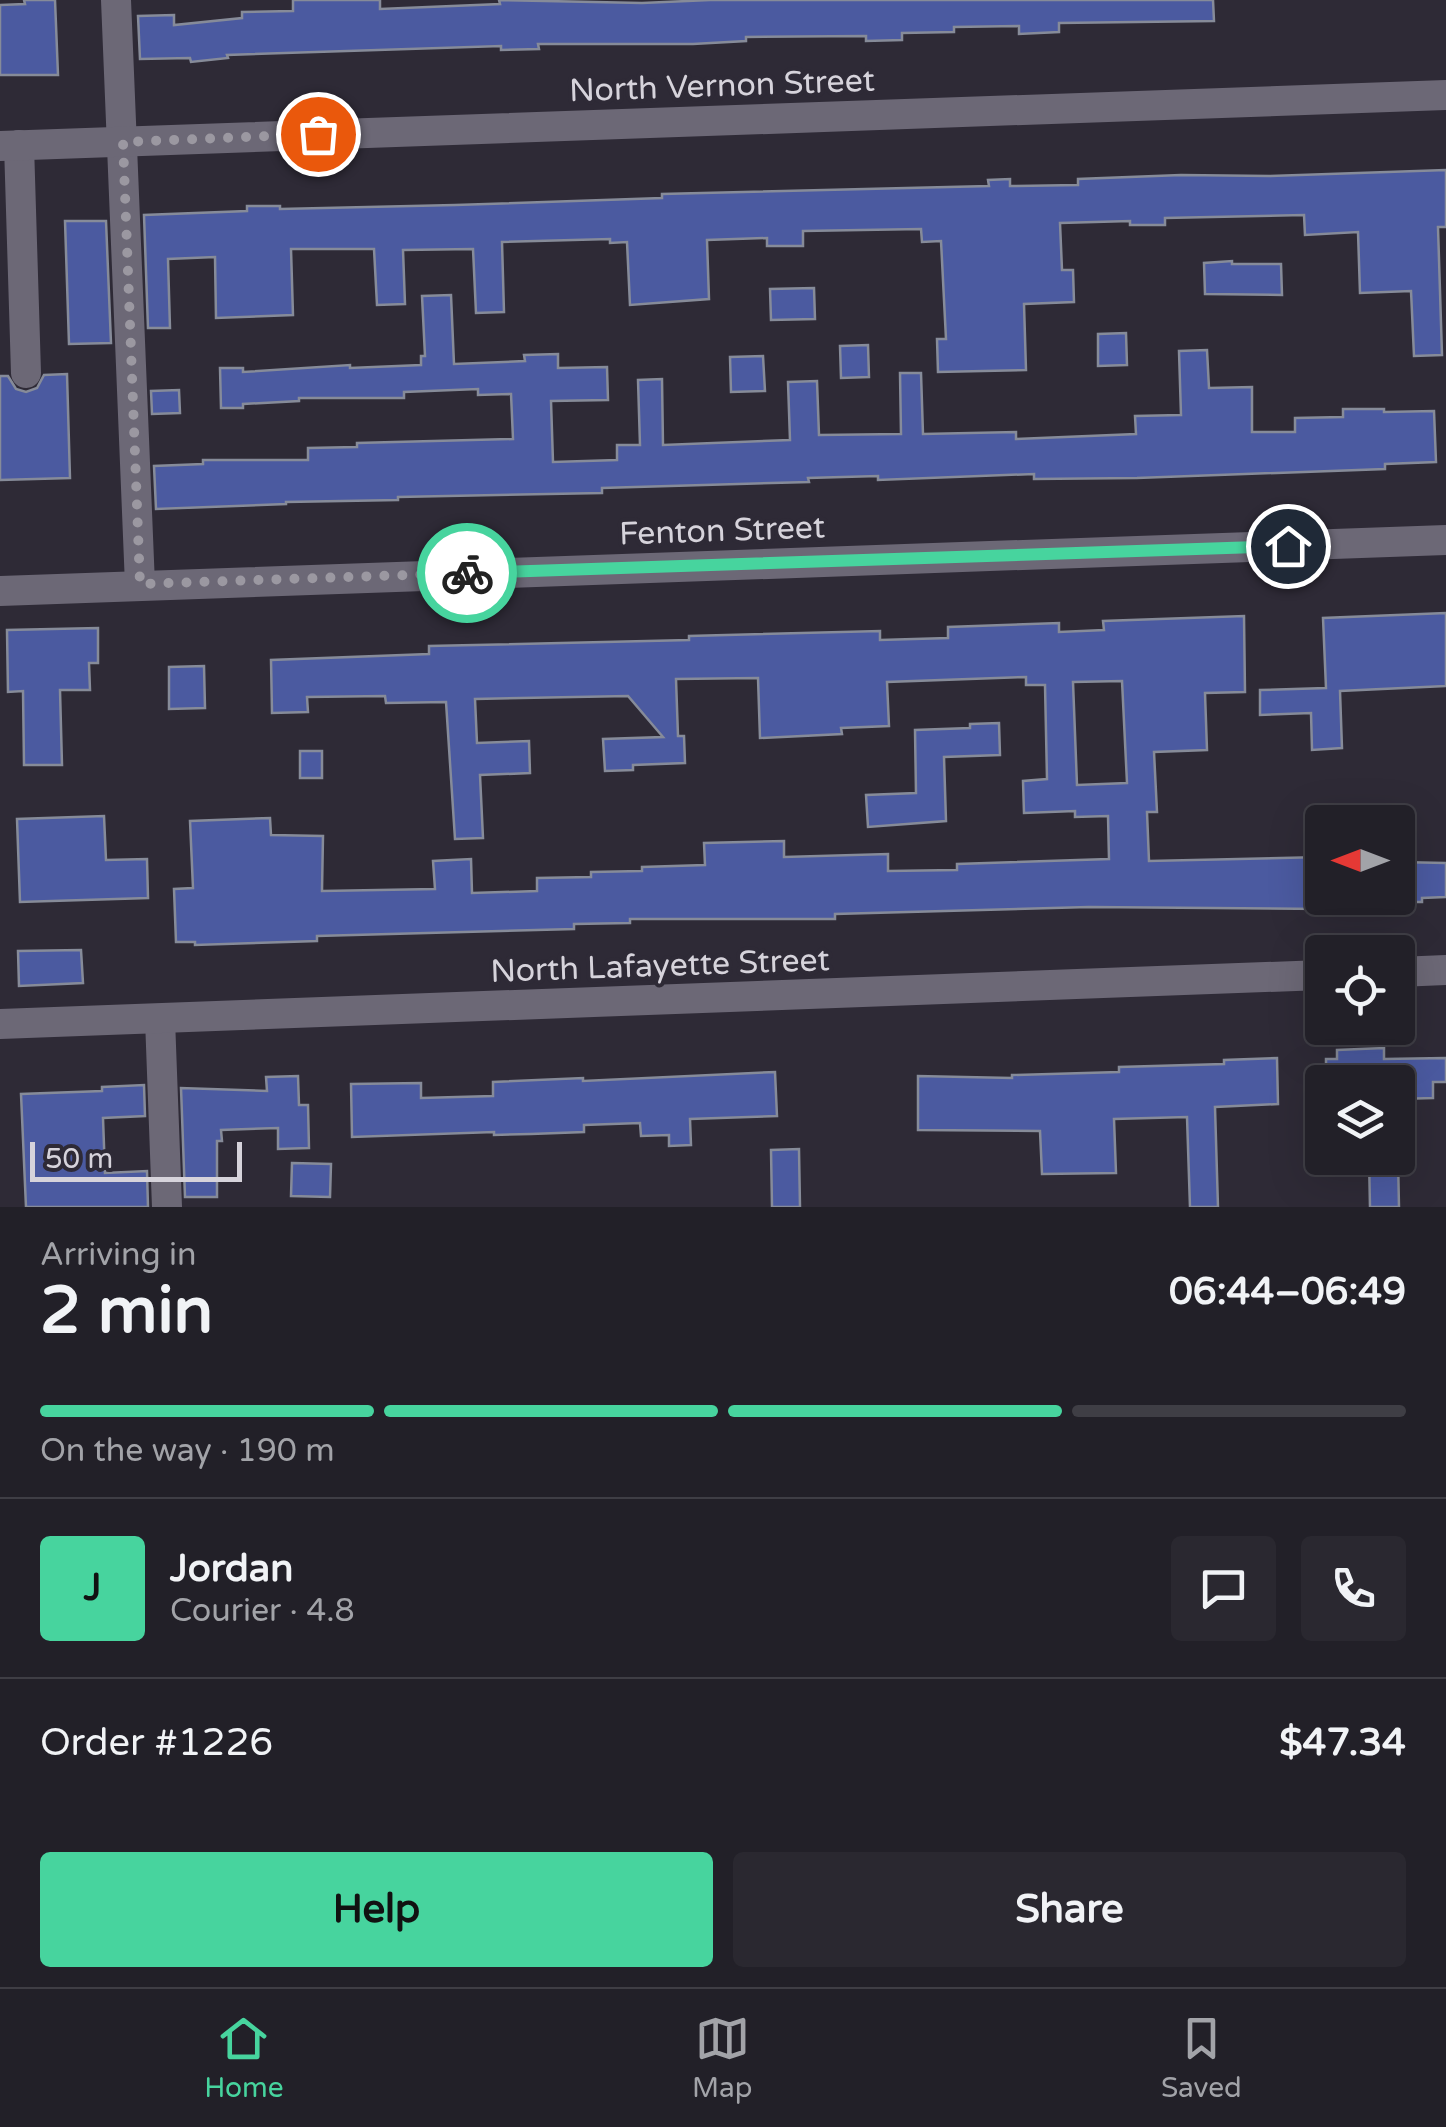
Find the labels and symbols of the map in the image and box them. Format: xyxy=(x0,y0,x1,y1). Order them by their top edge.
street label: North Vernon Street xyxy=(568,62,876,110)
pin xyxy=(276,92,361,177)
pin xyxy=(1246,504,1331,589)
street label: Fenton Street xyxy=(618,508,826,554)
courier xyxy=(417,523,517,623)
north arrow xyxy=(1305,805,1415,915)
street label: North Lafayette Street xyxy=(490,941,830,991)
scale bar xyxy=(30,1137,242,1182)

